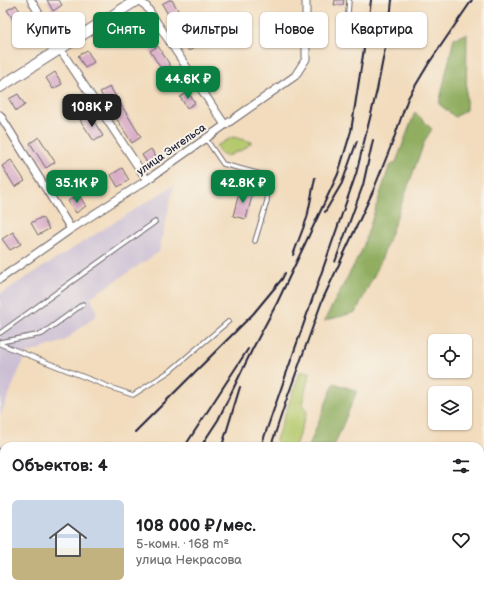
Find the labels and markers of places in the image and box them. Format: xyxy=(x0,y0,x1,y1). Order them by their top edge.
pin: 44.6K ₽ xyxy=(151,66,225,100)
pin: 108K ₽ xyxy=(59,94,125,128)
pin: 35.1K ₽ xyxy=(40,170,114,204)
pin: 42.8K ₽ xyxy=(206,170,280,204)

